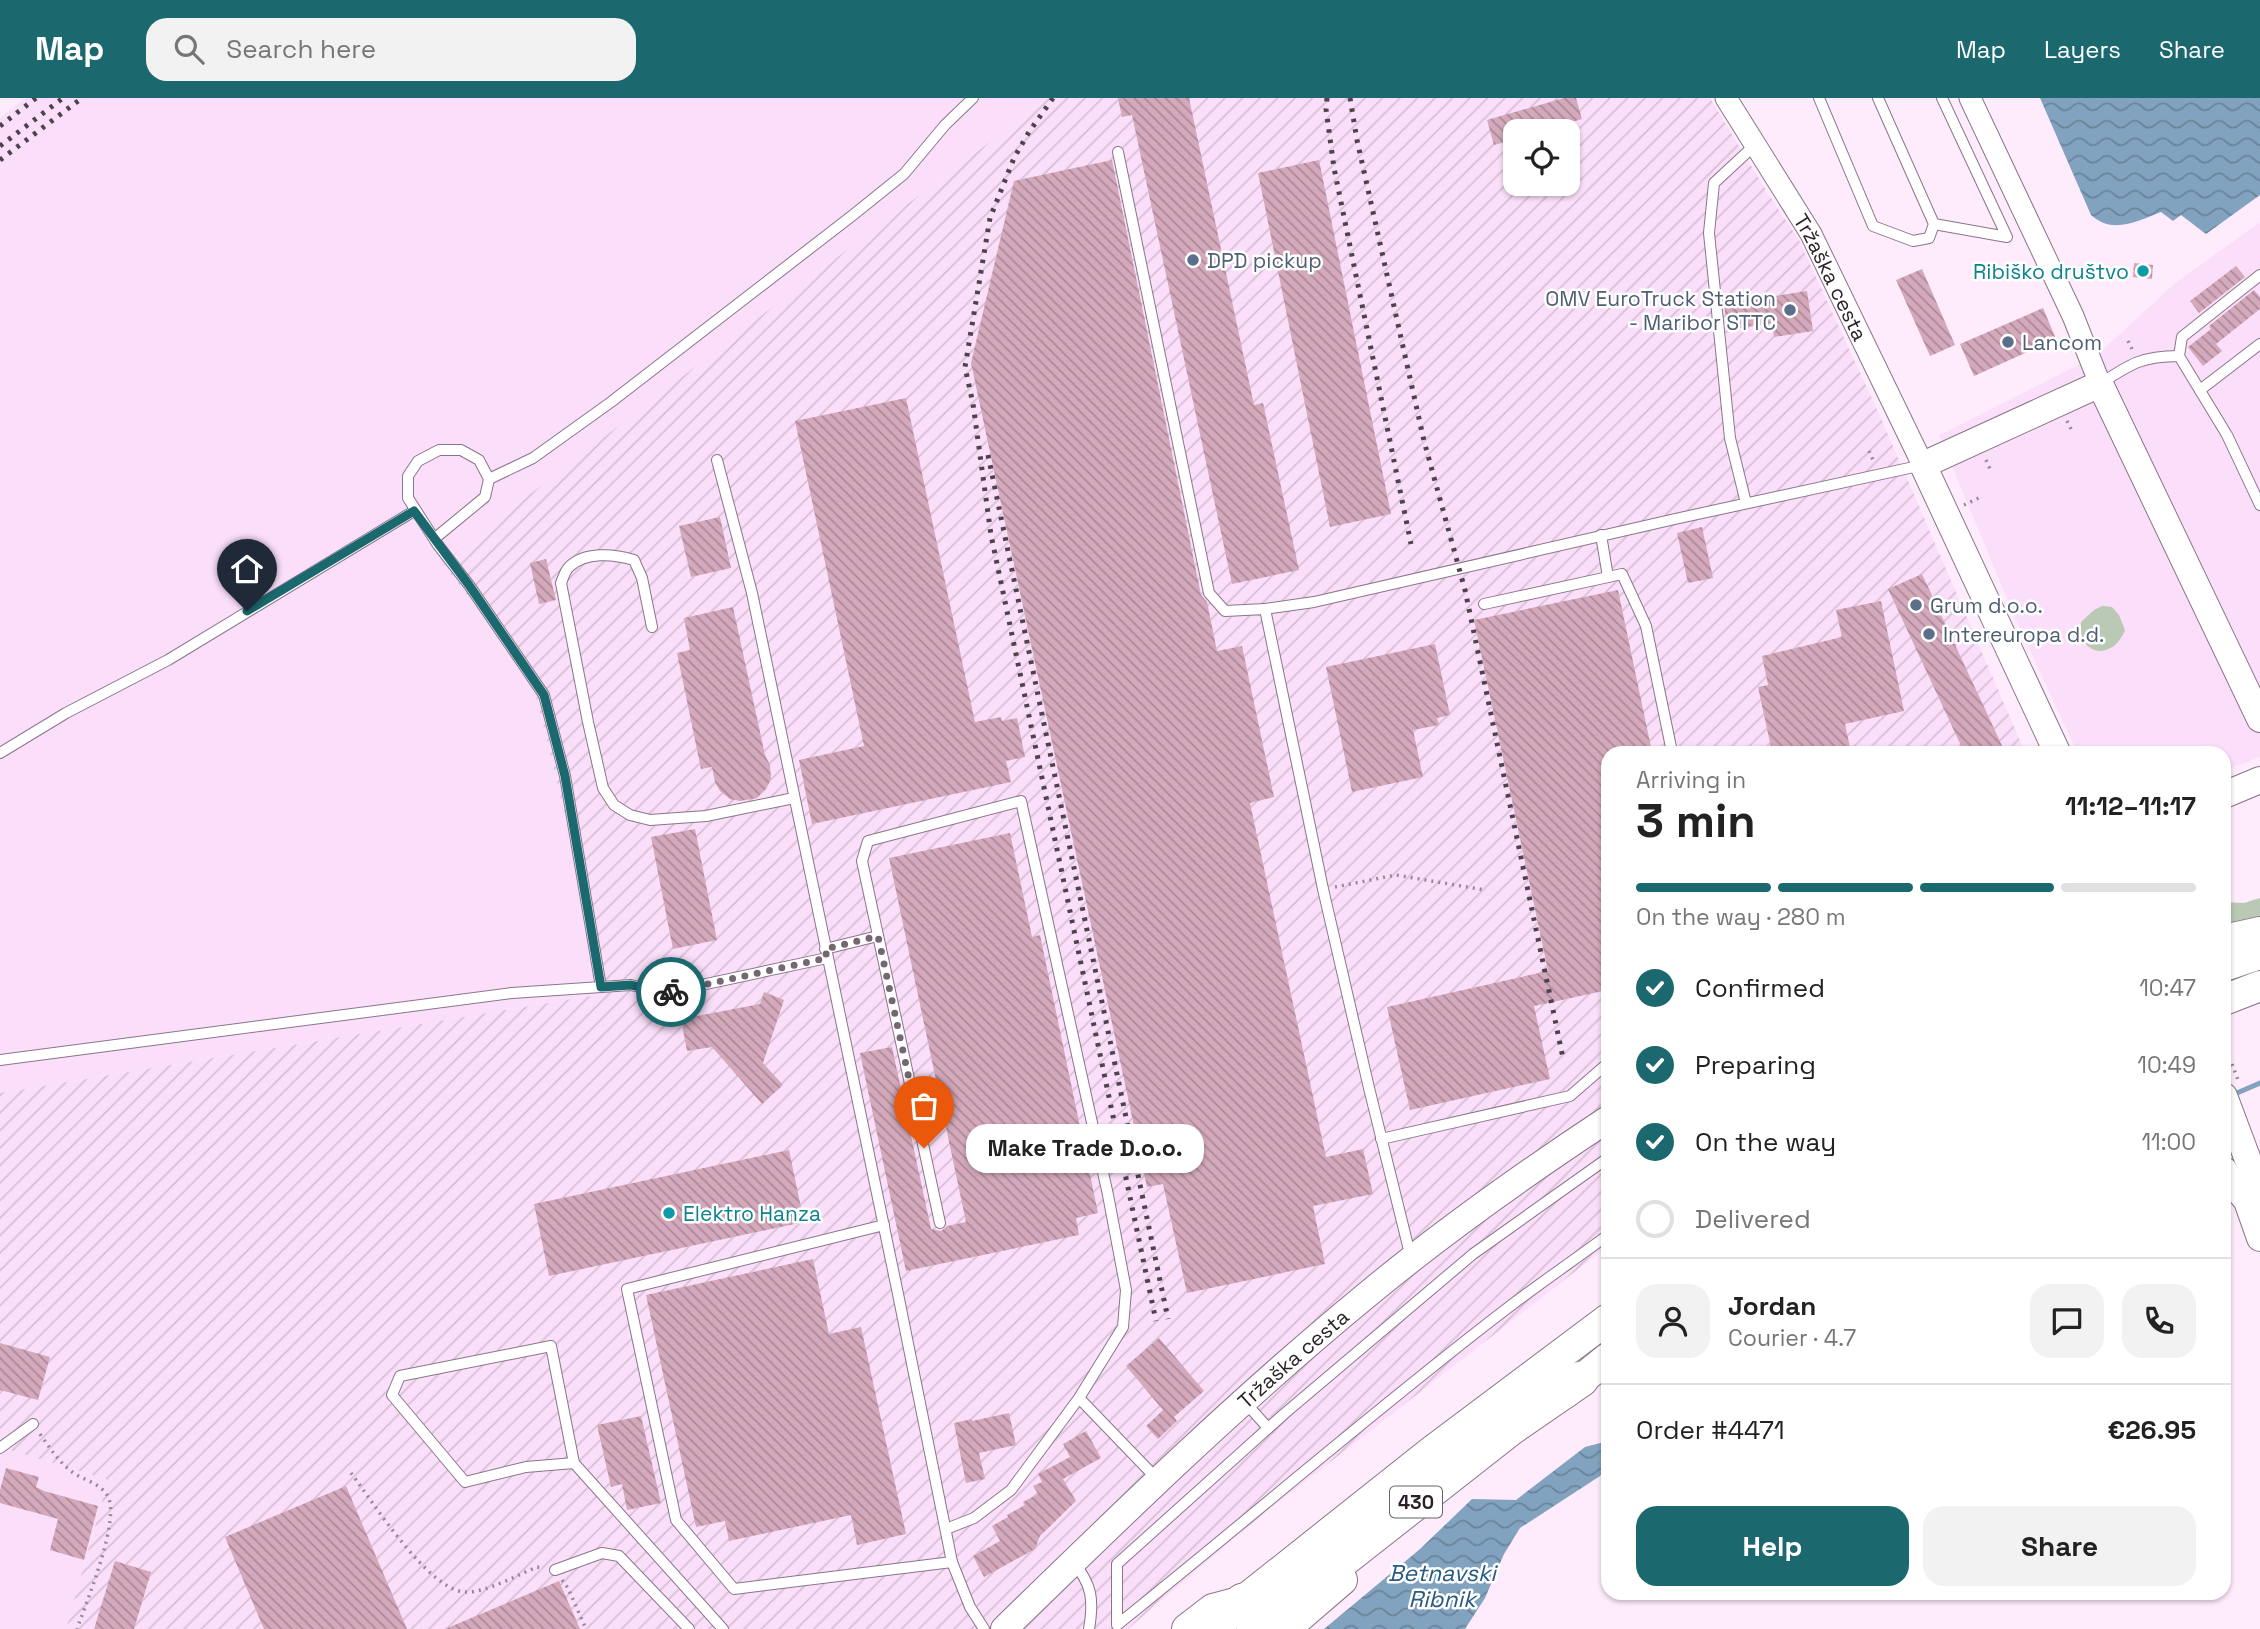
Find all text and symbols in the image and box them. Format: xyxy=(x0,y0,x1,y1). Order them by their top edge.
search box xyxy=(146,18,636,81)
text: Map xyxy=(35,28,104,70)
icon: search xyxy=(170,30,208,68)
text: Search here xyxy=(226,32,376,66)
text: Map xyxy=(1956,34,2006,65)
text: Layers xyxy=(2044,34,2121,65)
text: Share xyxy=(2159,34,2225,65)
map controls xyxy=(1503,119,1580,196)
button: locate xyxy=(1503,119,1580,196)
street label: Tržaška cesta xyxy=(1788,208,1874,345)
place label: DPD pickup xyxy=(1207,247,1322,274)
marker: DPD pickup xyxy=(1185,252,1201,268)
place label: Ribiško društvo xyxy=(1973,258,2129,285)
marker: Ribiško društvo xyxy=(2135,263,2151,279)
place label: OMV EuroTruck Station - Maribor STTC xyxy=(1545,285,1776,336)
marker: OMV EuroTruck Station - Maribor STTC xyxy=(1782,302,1798,318)
place label: Lancom xyxy=(2022,329,2102,356)
marker: Lancom xyxy=(2000,334,2016,350)
pin xyxy=(217,539,277,611)
icon: home xyxy=(228,550,266,588)
place label: Grum d.o.o. xyxy=(1930,592,2043,619)
marker: Grum d.o.o. xyxy=(1908,597,1924,613)
place label: Intereuropa d.d. xyxy=(1943,621,2104,648)
marker: Intereuropa d.d. xyxy=(1921,626,1937,642)
text: Arriving in xyxy=(1636,765,1746,795)
text: 11:12–11:17 xyxy=(2065,789,2196,823)
text: 3 min xyxy=(1636,792,1756,850)
text: On the way · 280 m xyxy=(1636,902,1846,932)
courier xyxy=(636,957,706,1027)
icon: check xyxy=(1636,969,1674,1007)
text: Confirmed xyxy=(1695,971,1825,1005)
icon: bike xyxy=(652,973,690,1011)
text: 10:47 xyxy=(2139,973,2196,1003)
icon: check xyxy=(1636,1046,1674,1084)
text: Preparing xyxy=(1695,1048,1816,1082)
text: 10:49 xyxy=(2137,1050,2196,1080)
pin xyxy=(894,1076,954,1148)
icon: bag xyxy=(905,1087,943,1125)
icon: check xyxy=(1636,1123,1674,1161)
callout: Make Trade D.o.o. xyxy=(966,1124,1204,1172)
text: On the way xyxy=(1695,1125,1836,1159)
text: 11:00 xyxy=(2141,1127,2196,1157)
text: Make Trade D.o.o. xyxy=(988,1133,1183,1163)
place label: Elektro Hanza xyxy=(683,1200,821,1227)
text: Delivered xyxy=(1695,1202,1811,1236)
marker: Elektro Hanza xyxy=(661,1205,677,1221)
button: person xyxy=(1636,1284,1710,1358)
button: chat xyxy=(2030,1284,2104,1358)
button: phone xyxy=(2122,1284,2196,1358)
text: Jordan xyxy=(1728,1289,1816,1323)
street label: Tržaška cesta xyxy=(1232,1302,1354,1414)
text: Courier · 4.7 xyxy=(1728,1323,1856,1353)
text: Order #4471 xyxy=(1636,1413,1785,1447)
text: €26.95 xyxy=(2108,1413,2196,1447)
road number: 430 xyxy=(1390,1486,1442,1518)
button: Help xyxy=(1636,1506,1909,1586)
button: Share xyxy=(1923,1506,2196,1586)
water label: Betnavski Ribnik xyxy=(1388,1558,1498,1614)

